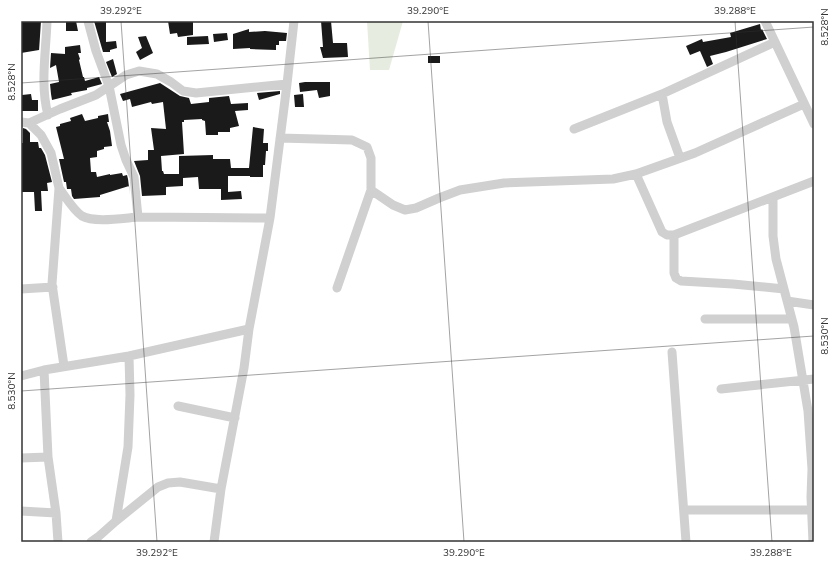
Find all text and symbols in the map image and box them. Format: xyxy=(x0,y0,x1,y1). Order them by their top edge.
text: 39.292°E xyxy=(100,4,142,18)
text: 39.290°E xyxy=(407,4,449,18)
text: 39.288°E xyxy=(714,4,756,18)
text: 8.528°N xyxy=(818,8,832,46)
text: 8.528°N xyxy=(5,63,19,101)
text: 8.530°N xyxy=(818,317,832,355)
text: 8.530°N xyxy=(5,372,19,410)
text: 39.292°E xyxy=(136,546,178,560)
text: 39.290°E xyxy=(443,546,485,560)
text: 39.288°E xyxy=(750,546,792,560)

